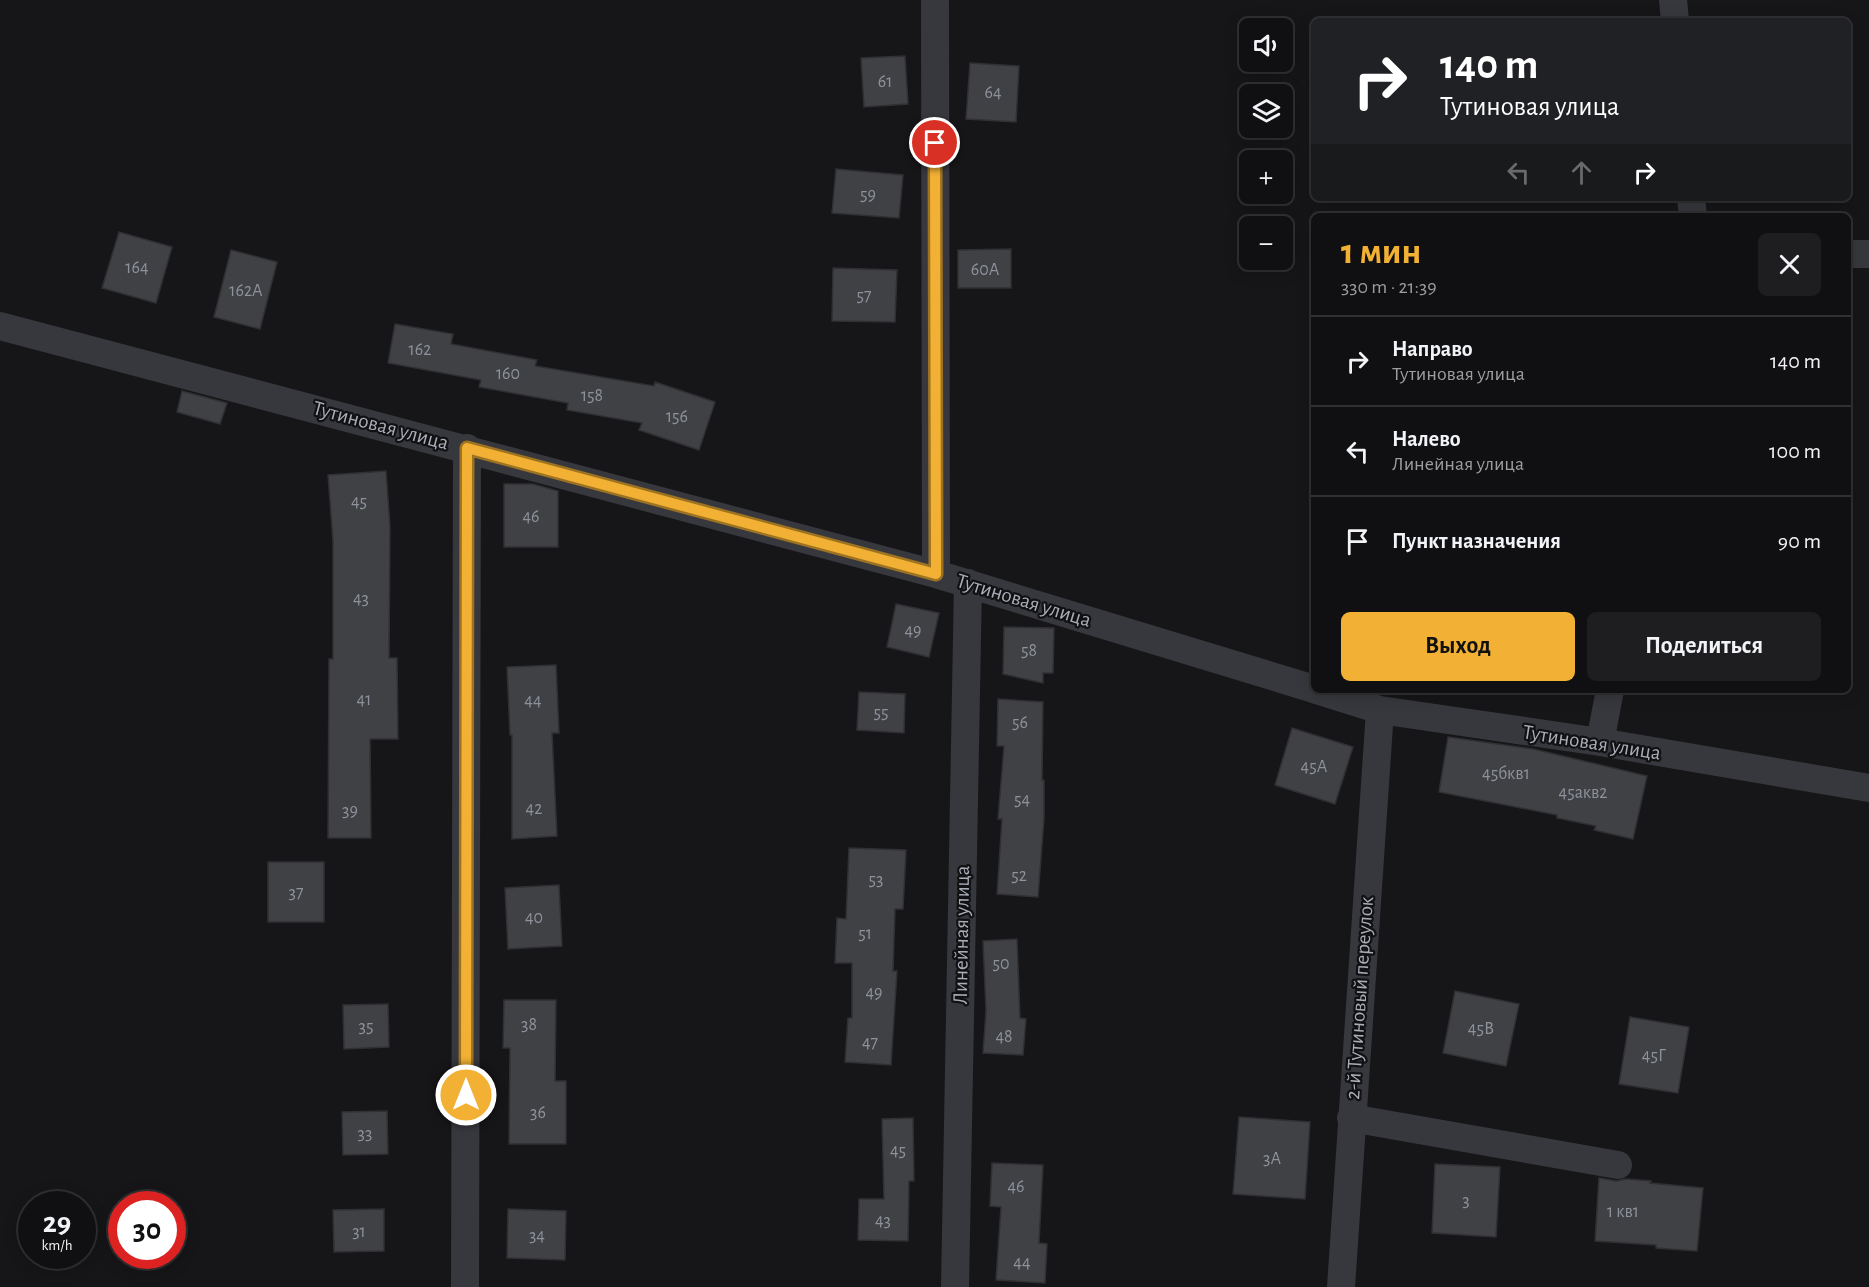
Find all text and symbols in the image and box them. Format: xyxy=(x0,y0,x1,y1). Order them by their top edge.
map controls xyxy=(1239,18,1293,270)
button: sound xyxy=(1239,18,1293,72)
icon: right xyxy=(1341,42,1419,120)
text: 140 m xyxy=(1440,44,1538,86)
house number: 61 xyxy=(878,73,892,91)
house number: 64 xyxy=(984,84,1002,102)
button: layers xyxy=(1239,84,1293,138)
text: Тутиновая улица xyxy=(1440,93,1619,120)
pin xyxy=(909,117,960,168)
icon: arrive xyxy=(918,126,951,159)
button: + xyxy=(1239,150,1293,204)
icon: left xyxy=(1502,156,1535,189)
icon: ahead xyxy=(1565,156,1598,189)
icon: right xyxy=(1628,156,1661,189)
house number: 59 xyxy=(860,186,876,204)
button: − xyxy=(1239,216,1293,270)
button: close xyxy=(1758,233,1821,296)
text: 1 мин xyxy=(1341,234,1421,270)
house number: 164 xyxy=(125,259,149,277)
house number: 60А xyxy=(971,261,1000,279)
text: 330 m · 21:39 xyxy=(1341,277,1437,297)
house number: 162А xyxy=(229,282,263,300)
house number: 57 xyxy=(856,287,872,305)
text: Направо xyxy=(1392,338,1473,360)
house number: 162 xyxy=(409,341,431,359)
icon: right xyxy=(1341,345,1374,378)
text: 140 m xyxy=(1770,350,1821,372)
text: Тутиновая улица xyxy=(1392,364,1525,384)
house number: 160 xyxy=(496,365,520,383)
house number: 158 xyxy=(581,387,603,405)
street label: Тутиновая улица xyxy=(311,397,451,454)
house number: 156 xyxy=(666,408,688,426)
text: Налево xyxy=(1392,428,1461,450)
icon: left xyxy=(1341,435,1374,468)
text: 100 m xyxy=(1769,440,1821,462)
text: Линейная улица xyxy=(1392,454,1524,474)
house number: 45 xyxy=(351,493,367,511)
house number: 46 xyxy=(522,508,540,526)
icon: arrive xyxy=(1341,525,1374,558)
text: Пункт назначения xyxy=(1392,530,1561,552)
text: 90 m xyxy=(1778,530,1821,552)
street label: Тутиновая улица xyxy=(954,570,1094,631)
house number: 43 xyxy=(353,590,369,608)
button: Выход xyxy=(1341,612,1575,681)
button: Поделиться xyxy=(1587,612,1821,681)
house number: 49 xyxy=(904,622,922,640)
house number: 58 xyxy=(1021,642,1037,660)
house number: 41 xyxy=(357,691,371,709)
house number: 44 xyxy=(524,692,542,710)
house number: 55 xyxy=(873,704,889,722)
house number: 56 xyxy=(1012,714,1028,732)
street label: Тутиновая улица xyxy=(1521,721,1663,764)
house number: 45А xyxy=(1301,758,1328,776)
house number: 45бкв1 xyxy=(1482,764,1530,783)
house number: 45акв2 xyxy=(1558,784,1608,802)
house number: 54 xyxy=(1014,791,1030,809)
house number: 42 xyxy=(526,800,542,818)
house number: 39 xyxy=(342,802,358,820)
street label: Линейная улица xyxy=(950,865,973,1005)
house number: 52 xyxy=(1011,867,1027,885)
house number: 53 xyxy=(869,871,883,889)
house number: 37 xyxy=(289,884,303,902)
street label: 2-й Тутиновый переулок xyxy=(1342,895,1377,1100)
house number: 40 xyxy=(525,909,543,927)
house number: 51 xyxy=(858,925,872,943)
house number: 50 xyxy=(992,955,1010,973)
house number: 49 xyxy=(865,984,883,1002)
house number: 38 xyxy=(521,1016,537,1034)
house number: 35 xyxy=(359,1018,373,1036)
house number: 45В xyxy=(1468,1020,1494,1038)
house number: 48 xyxy=(995,1028,1013,1046)
house number: 47 xyxy=(862,1034,878,1052)
house number: 45Г xyxy=(1642,1047,1666,1065)
position arrow xyxy=(434,1063,498,1127)
house number: 36 xyxy=(530,1104,546,1122)
house number: 33 xyxy=(358,1125,372,1143)
house number: 45 xyxy=(890,1142,906,1160)
house number: 3А xyxy=(1263,1150,1281,1168)
house number: 46 xyxy=(1007,1178,1025,1196)
speed limit sign: 30 xyxy=(108,1191,186,1269)
house number: 3 xyxy=(1462,1192,1470,1210)
house number: 1 кв1 xyxy=(1607,1203,1639,1221)
text: 29 xyxy=(43,1208,71,1238)
house number: 43 xyxy=(875,1212,891,1230)
house number: 31 xyxy=(352,1223,366,1241)
house number: 34 xyxy=(529,1227,545,1245)
text: km/h xyxy=(42,1238,72,1253)
house number: 44 xyxy=(1013,1254,1031,1272)

